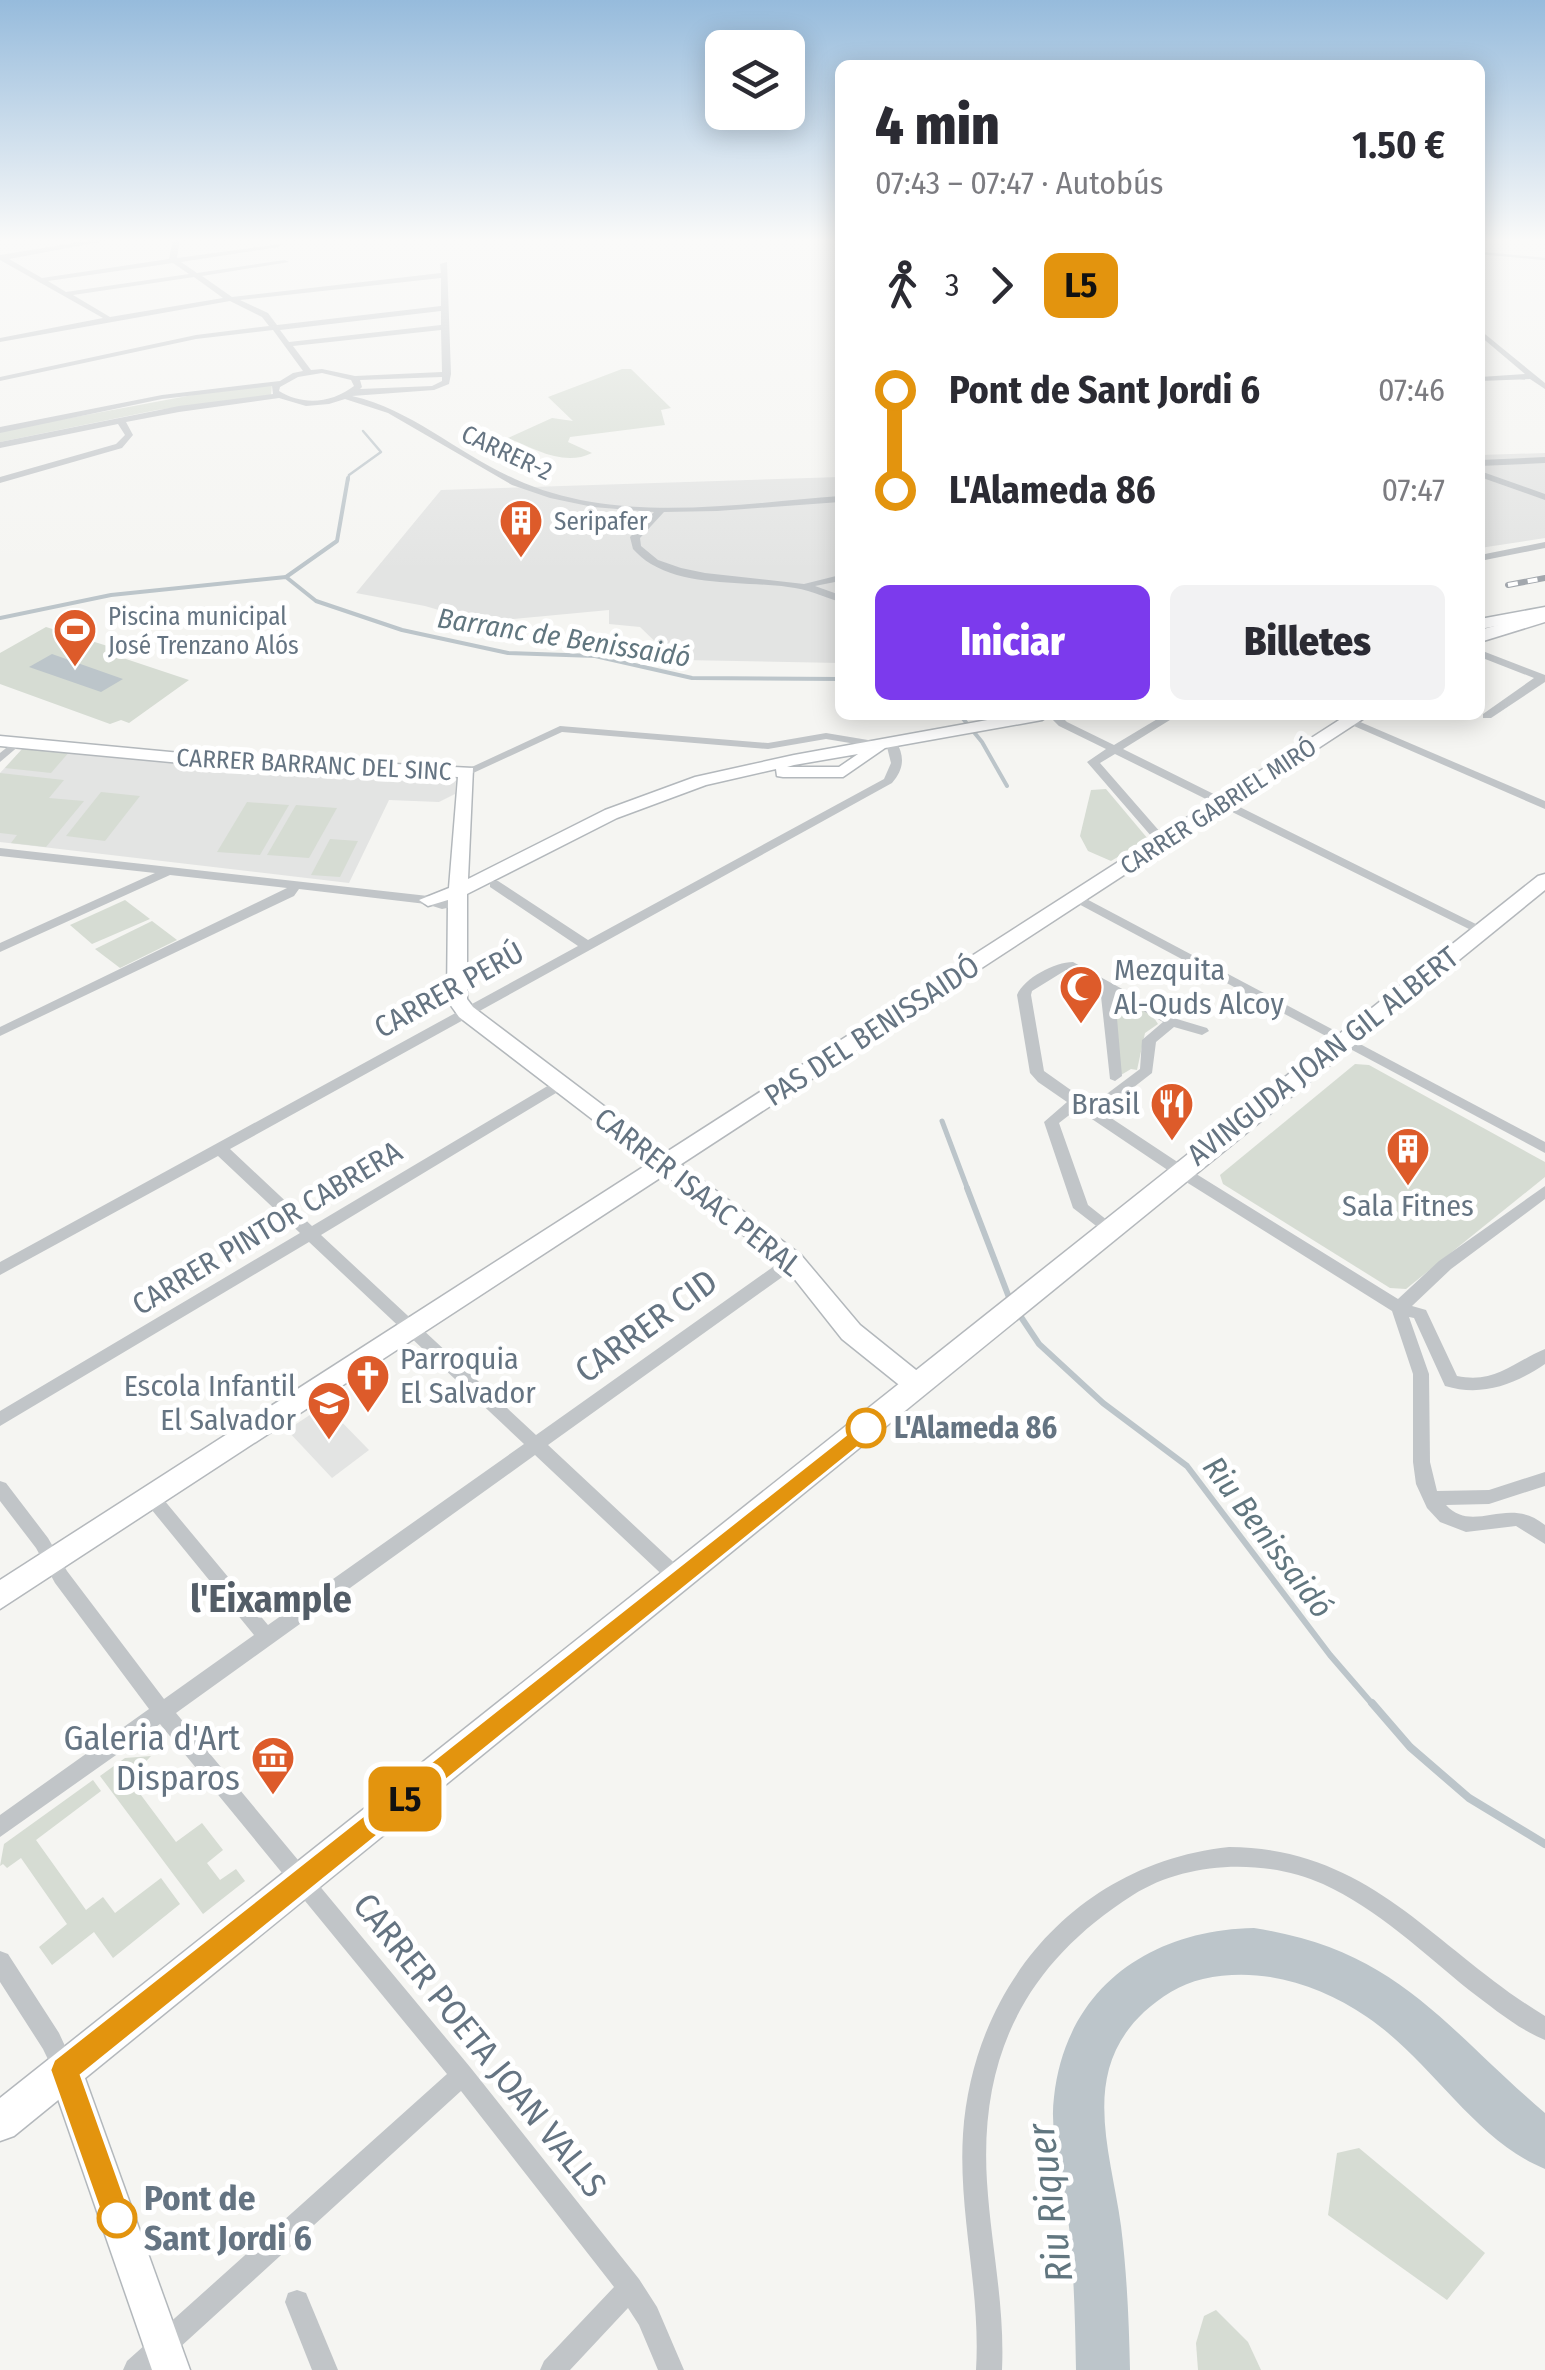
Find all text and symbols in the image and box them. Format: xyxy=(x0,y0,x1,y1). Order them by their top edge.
map controls xyxy=(705,30,805,130)
button: layers xyxy=(705,30,805,130)
text: 4 min xyxy=(875,93,1000,159)
text: 1.50 € xyxy=(1352,122,1445,168)
text: 07:43 – 07:47 · Autobús xyxy=(875,164,1164,202)
icon: walk xyxy=(875,258,930,313)
icon: forward xyxy=(974,258,1029,313)
text: L5 xyxy=(1064,264,1098,306)
text: 3 xyxy=(945,266,959,304)
text: Pont de Sant Jordi 6 xyxy=(949,367,1260,413)
text: 07:46 xyxy=(1378,371,1445,409)
street label: CARRER-2 xyxy=(456,419,557,487)
text: L'Alameda 86 xyxy=(949,467,1156,513)
text: 07:47 xyxy=(1381,471,1445,509)
building icon: Seripafer xyxy=(498,498,544,559)
place label: Seripafer xyxy=(554,507,648,537)
button: Iniciar xyxy=(875,585,1150,700)
button: Billetes xyxy=(1170,585,1445,700)
water label: Barranc de Benissaidó xyxy=(435,601,693,674)
place label: Piscina municipal José Trenzano Alós xyxy=(108,602,299,661)
sports icon: Piscina municipal José Trenzano Alós xyxy=(52,607,98,668)
street label: CARRER GABRIEL MIRÓ xyxy=(1114,731,1322,881)
street label: CARRER BARRANC DEL SINC xyxy=(176,743,452,787)
street label: CARRER PERÚ xyxy=(368,934,530,1046)
street label: AVINGUDA JOAN GIL ALBERT xyxy=(1180,939,1466,1173)
street label: PAS DEL BENISSAIDÓ xyxy=(758,948,986,1114)
place label: Mezquita Al-Quds Alcoy xyxy=(1114,952,1284,1022)
mosque icon: Mezquita Al-Quds Alcoy xyxy=(1058,964,1104,1025)
restaurant icon: Brasil xyxy=(1149,1081,1195,1142)
place label: Brasil xyxy=(1071,1086,1140,1122)
street label: CARRER ISAAC PERAL xyxy=(587,1100,809,1284)
building icon: Sala Fitnes xyxy=(1385,1126,1431,1187)
street label: CARRER PINTOR CABRERA xyxy=(126,1133,408,1323)
place label: Sala Fitnes xyxy=(1342,1188,1474,1224)
street label: CARRER CID xyxy=(567,1260,725,1392)
place label: Parroquia El Salvador xyxy=(400,1341,536,1411)
church icon: Parroquia El Salvador xyxy=(345,1353,391,1414)
place label: Escola Infantil El Salvador xyxy=(124,1368,297,1438)
school or university icon: Escola Infantil El Salvador xyxy=(306,1380,352,1441)
marker: L'Alameda 86 xyxy=(847,1409,885,1447)
place label: L'Alameda 86 xyxy=(894,1410,1057,1446)
water label: Riu Benissaidó xyxy=(1195,1449,1341,1625)
district label: l'Eixample xyxy=(190,1576,352,1622)
place label: Galeria d'Art Disparos xyxy=(64,1717,241,1799)
museum icon: Galeria d'Art Disparos xyxy=(250,1735,296,1796)
line badge: L5 xyxy=(360,1766,450,1832)
text: L5 xyxy=(388,1778,422,1820)
street label: CARRER POETA JOAN VALLS xyxy=(345,1885,615,2205)
water label: Riu Riquer xyxy=(1017,2119,1083,2285)
place label: Pont de Sant Jordi 6 xyxy=(144,2177,312,2259)
marker: Pont de Sant Jordi 6 xyxy=(98,2199,136,2237)

